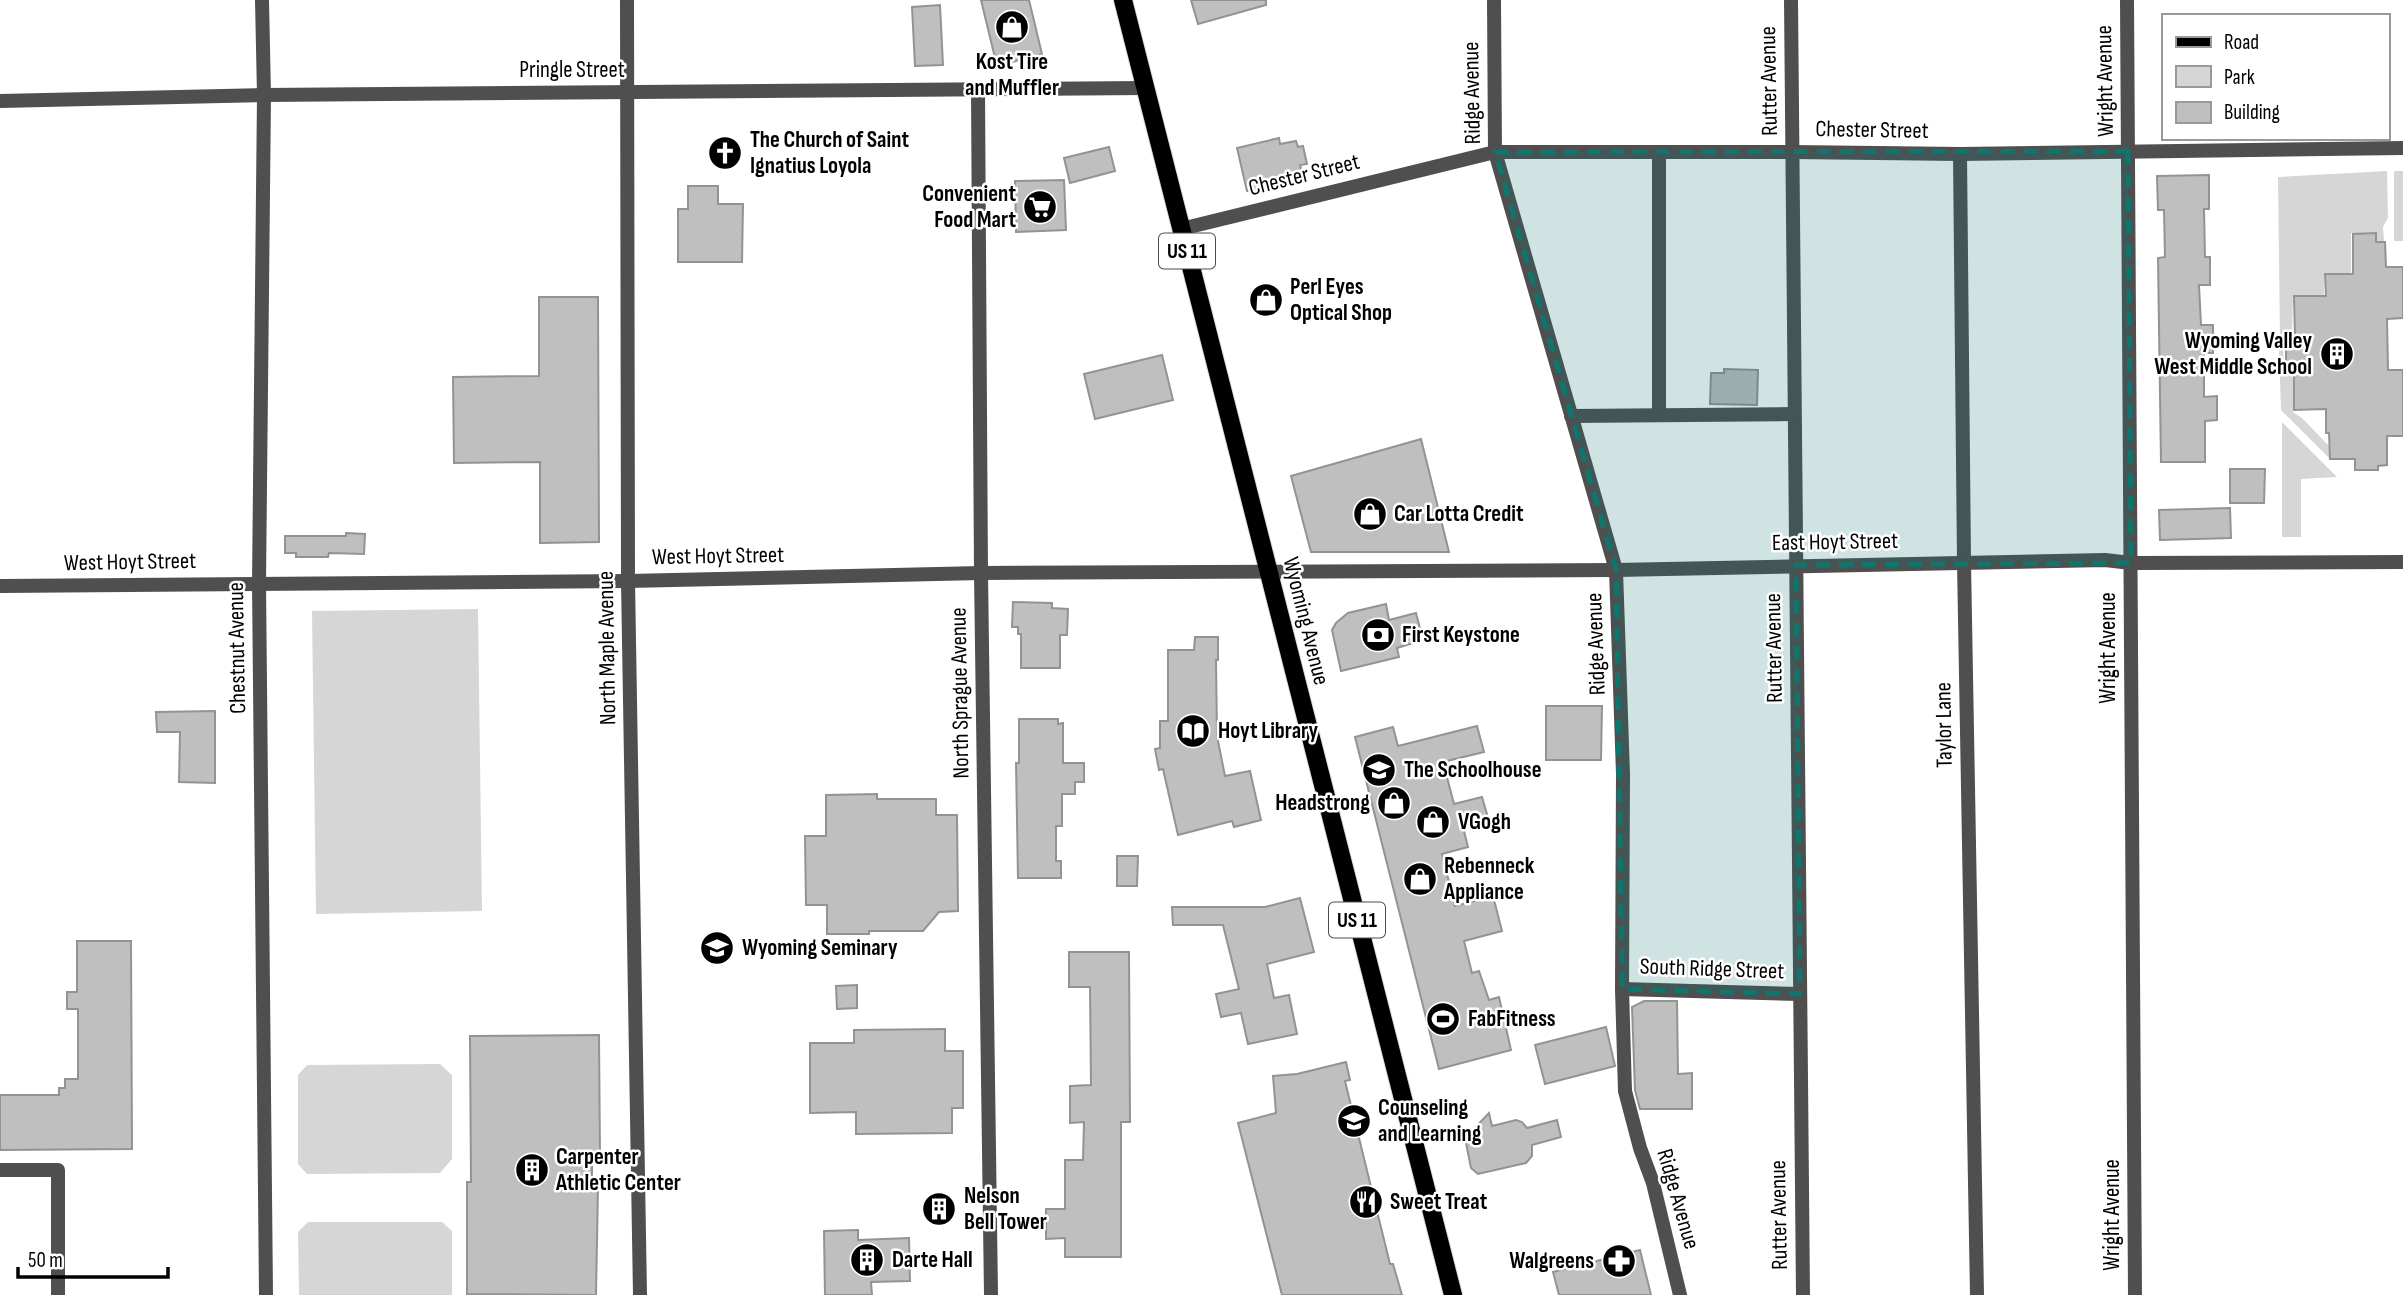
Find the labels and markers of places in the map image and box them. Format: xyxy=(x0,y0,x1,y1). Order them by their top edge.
shop icon: Kost Tire and Muffler xyxy=(993,8,1031,46)
place label: Kost Tire and Muffler xyxy=(965,48,1059,102)
place label: The Church of Saint Ignatius Loyola xyxy=(750,126,909,180)
church icon: The Church of Saint Ignatius Loyola xyxy=(706,134,744,172)
place label: Convenient Food Mart xyxy=(922,180,1016,234)
supermarket icon: Convenient Food Mart xyxy=(1021,188,1059,226)
place label: Perl Eyes Optical Shop xyxy=(1290,273,1392,327)
shop icon: Perl Eyes Optical Shop xyxy=(1247,281,1285,319)
place label: Wyoming Valley West Middle School xyxy=(2154,327,2312,381)
building icon: Wyoming Valley West Middle School xyxy=(2318,335,2356,373)
shop icon: Car Lotta Credit xyxy=(1351,495,1389,533)
place label: Car Lotta Credit xyxy=(1394,500,1524,528)
bank icon: First Keystone xyxy=(1359,616,1397,654)
place label: First Keystone xyxy=(1402,621,1520,649)
library icon: Hoyt Library xyxy=(1174,712,1212,750)
place label: Hoyt Library xyxy=(1218,717,1318,745)
school or university icon: The Schoolhouse xyxy=(1360,751,1398,789)
place label: The Schoolhouse xyxy=(1404,756,1542,784)
shop icon: Headstrong xyxy=(1375,784,1413,822)
place label: Headstrong xyxy=(1275,789,1370,817)
shop icon: VGogh xyxy=(1414,803,1452,841)
place label: VGogh xyxy=(1458,808,1511,836)
place label: Rebenneck Appliance xyxy=(1443,852,1535,906)
shop icon: Rebenneck Appliance xyxy=(1401,860,1439,898)
school or university icon: Wyoming Seminary xyxy=(698,929,736,967)
place label: Wyoming Seminary xyxy=(742,934,898,962)
sports icon: FabFitness xyxy=(1424,1000,1462,1038)
place label: FabFitness xyxy=(1468,1005,1556,1033)
place label: Counseling and Learning xyxy=(1378,1094,1482,1148)
school or university icon: Counseling and Learning xyxy=(1335,1102,1373,1140)
place label: Carpenter Athletic Center xyxy=(555,1143,681,1197)
building icon: Carpenter Athletic Center xyxy=(513,1151,551,1189)
place label: Nelson Bell Tower xyxy=(964,1182,1047,1236)
restaurant icon: Sweet Treat xyxy=(1347,1183,1385,1221)
place label: Sweet Treat xyxy=(1390,1188,1488,1216)
building icon: Nelson Bell Tower xyxy=(920,1190,958,1228)
building icon: Darte Hall xyxy=(848,1241,886,1279)
pharmacy icon: Walgreens xyxy=(1600,1242,1638,1280)
place label: Darte Hall xyxy=(892,1246,973,1274)
place label: Walgreens xyxy=(1509,1247,1594,1275)

